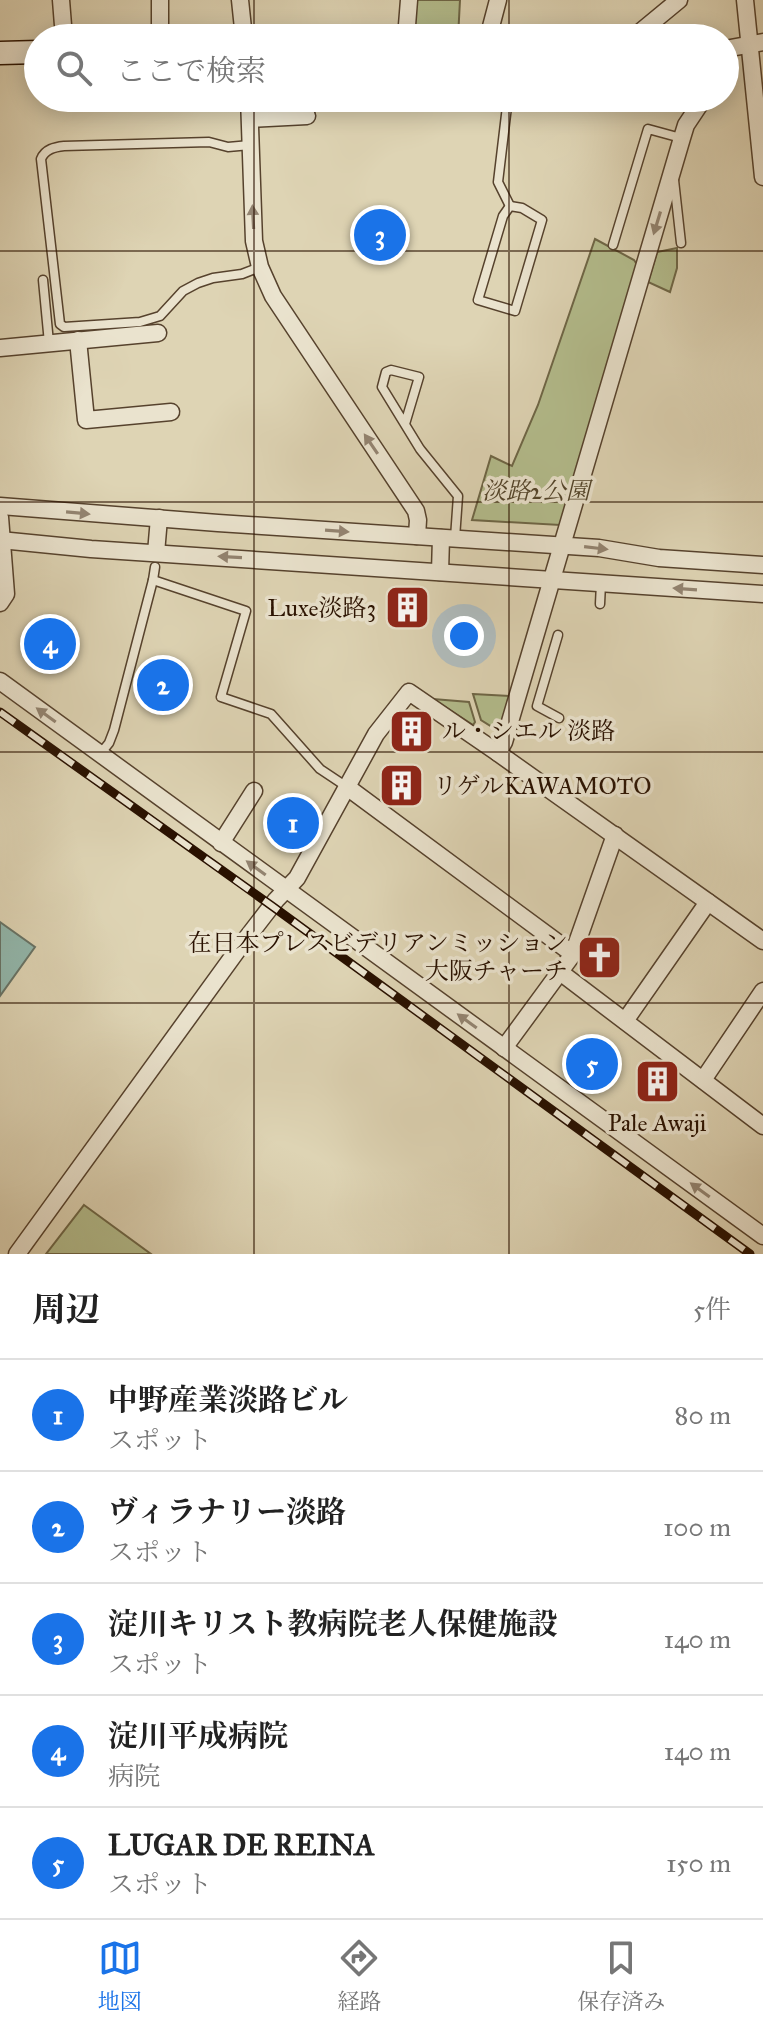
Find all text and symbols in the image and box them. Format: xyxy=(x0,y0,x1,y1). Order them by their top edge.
search box xyxy=(24,24,739,112)
icon: search xyxy=(52,46,96,90)
text: ここで検索 xyxy=(116,53,266,89)
one-way arrow xyxy=(246,204,259,229)
pin: 3 xyxy=(354,205,406,265)
one-way arrow xyxy=(650,211,663,235)
one-way arrow xyxy=(364,433,379,454)
park label: 淡路2公園 xyxy=(482,476,594,506)
one-way arrow xyxy=(66,506,91,519)
one-way arrow xyxy=(325,525,350,538)
one-way arrow xyxy=(584,542,609,555)
one-way arrow xyxy=(217,550,242,563)
one-way arrow xyxy=(672,582,697,595)
building icon: Luxe淡路3 xyxy=(383,584,431,632)
place label: Luxe淡路3 xyxy=(267,593,376,623)
pin: 4 xyxy=(24,614,76,674)
your location xyxy=(444,616,484,656)
pin: 2 xyxy=(137,655,189,715)
one-way arrow xyxy=(35,707,57,723)
building icon: ル・シエル 淡路 xyxy=(387,707,435,755)
place label: ル・シエル 淡路 xyxy=(442,716,615,746)
building icon: リゲルKAWAMOTO xyxy=(378,762,426,810)
place label: リゲルKAWAMOTO xyxy=(433,771,651,801)
pin: 1 xyxy=(267,793,319,853)
one-way arrow xyxy=(246,861,267,876)
place label: 在日本プレスビデリアンミッション 大阪チャーチ xyxy=(188,928,568,986)
church icon: 在日本プレスビデリアンミッション 大阪チャーチ xyxy=(575,933,623,981)
one-way arrow xyxy=(457,1013,477,1029)
pin: 5 xyxy=(566,1034,618,1094)
building icon: Pale Awaji xyxy=(633,1057,681,1105)
place label: Pale Awaji xyxy=(608,1108,707,1138)
one-way arrow xyxy=(689,1182,711,1198)
text: 周辺 xyxy=(32,1289,100,1330)
text: 5件 xyxy=(693,1293,731,1325)
text: 中野産業淡路ビル xyxy=(108,1382,348,1418)
text: 1 xyxy=(53,1399,63,1431)
text: 80 m xyxy=(675,1399,731,1431)
text: スポット xyxy=(108,1424,212,1456)
text: ヴィラナリー淡路 xyxy=(108,1494,346,1530)
text: 2 xyxy=(52,1511,64,1543)
text: 100 m xyxy=(663,1511,731,1543)
text: スポット xyxy=(108,1536,212,1568)
text: 淀川キリスト教病院老人保健施設 xyxy=(108,1606,557,1642)
text: 3 xyxy=(53,1623,63,1655)
text: 140 m xyxy=(664,1623,731,1655)
text: スポット xyxy=(108,1648,212,1680)
text: 淀川平成病院 xyxy=(108,1718,288,1754)
text: 4 xyxy=(51,1735,65,1767)
text: 140 m xyxy=(664,1735,731,1767)
text: 病院 xyxy=(108,1760,160,1792)
text: LUGAR DE REINA xyxy=(108,1827,375,1863)
text: 5 xyxy=(52,1847,64,1879)
text: 150 m xyxy=(666,1847,731,1879)
text: スポット xyxy=(108,1868,212,1900)
tab: 地図 xyxy=(98,1936,142,2015)
tab: 経路 xyxy=(337,1936,381,2015)
tab: 保存済み xyxy=(577,1936,665,2015)

